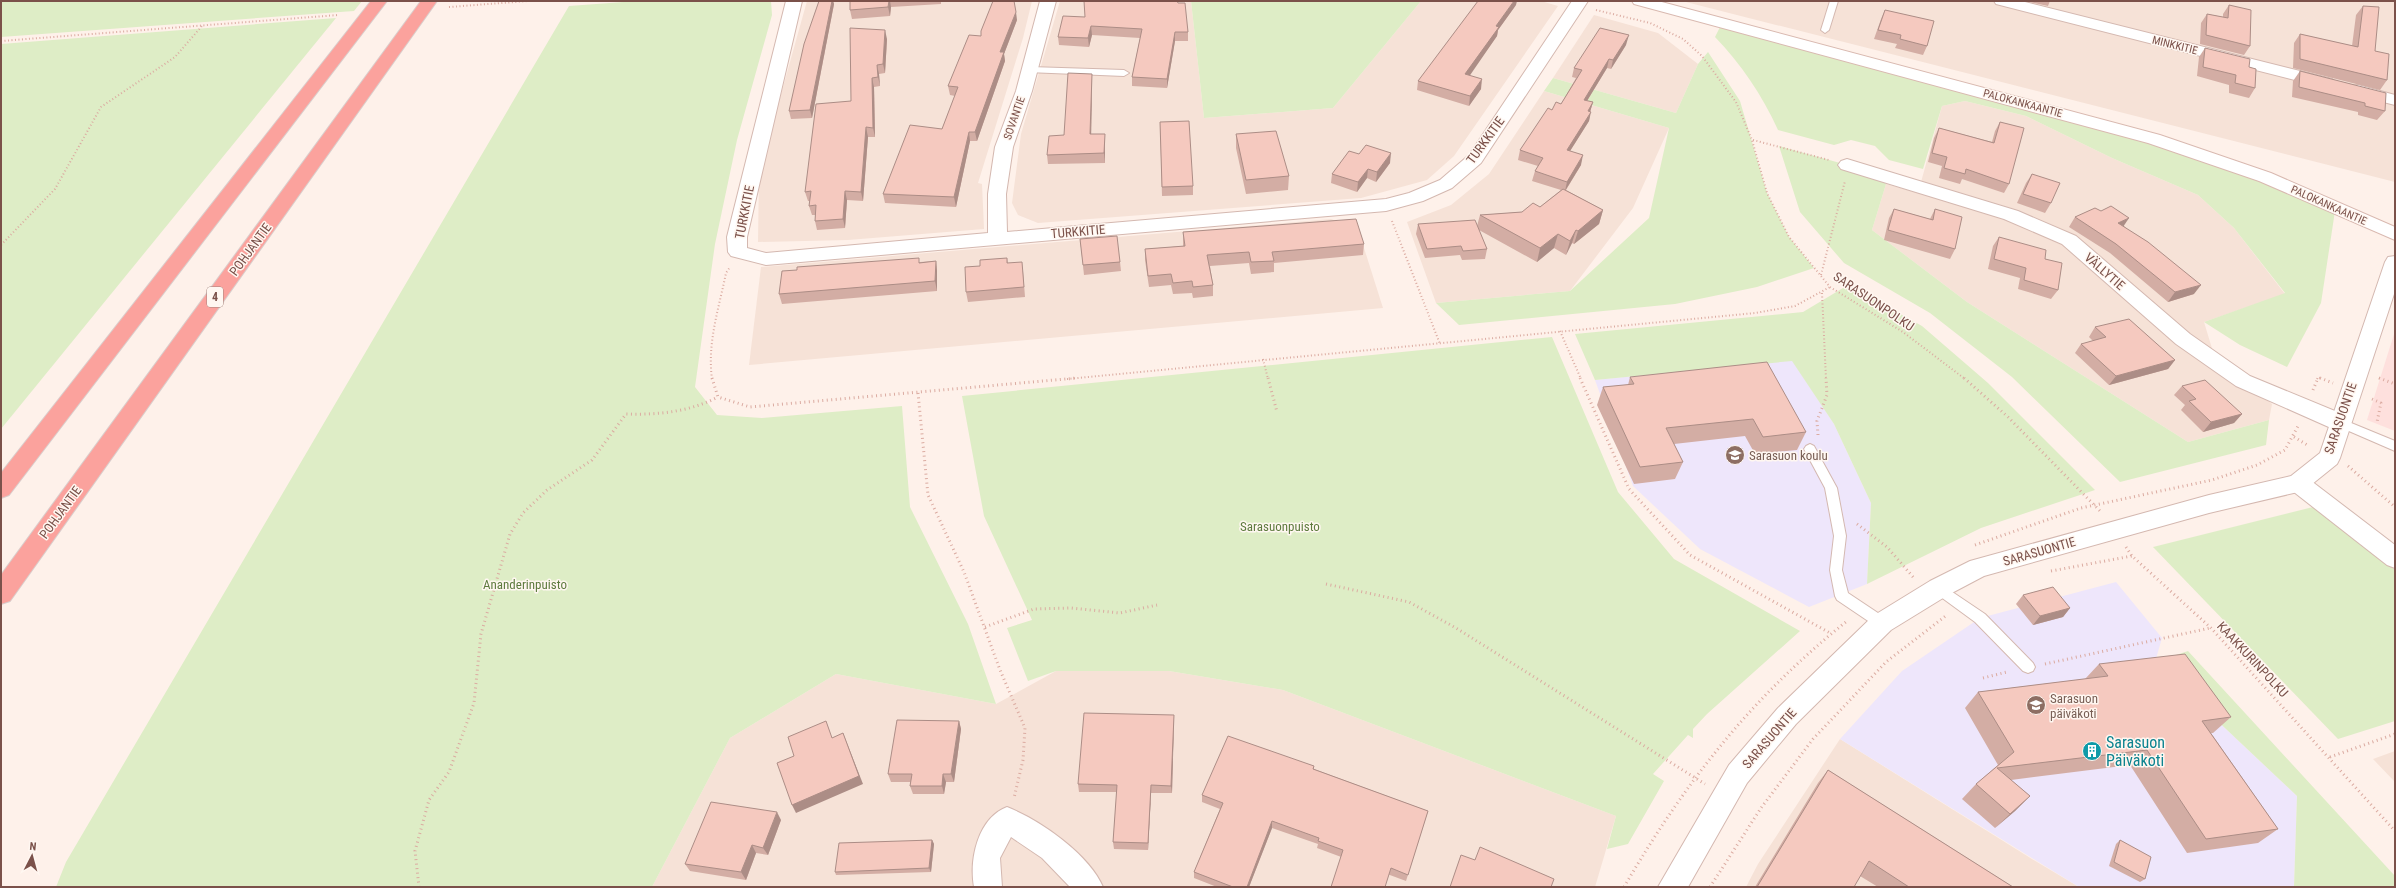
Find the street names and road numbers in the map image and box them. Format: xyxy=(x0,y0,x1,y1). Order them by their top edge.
street label: MINKKITIE xyxy=(2151,34,2199,58)
street label: PALOKANKAANTIE xyxy=(1982,87,2064,120)
street label: SOVANTIE xyxy=(1001,94,1028,142)
street label: TURKKITIE xyxy=(1463,114,1508,167)
street label: PALOKANKAANTIE xyxy=(2289,183,2369,228)
street label: TURKKITIE xyxy=(732,184,757,240)
street label: POHJANTIE xyxy=(226,220,274,278)
street label: TURKKITIE xyxy=(1050,222,1106,241)
street label: VÄLLYTIE xyxy=(2081,250,2128,293)
street label: SARASUONPOLKU xyxy=(1831,269,1917,334)
road number: 4 xyxy=(207,287,223,307)
street label: SARASUONTIE xyxy=(2321,380,2360,456)
street label: POHJANTIE xyxy=(36,483,84,541)
street label: SARASUONTIE xyxy=(2001,534,2077,569)
street label: KAAKKURINPOLKU xyxy=(2214,619,2291,700)
street label: SARASUONTIE xyxy=(1739,705,1800,771)

